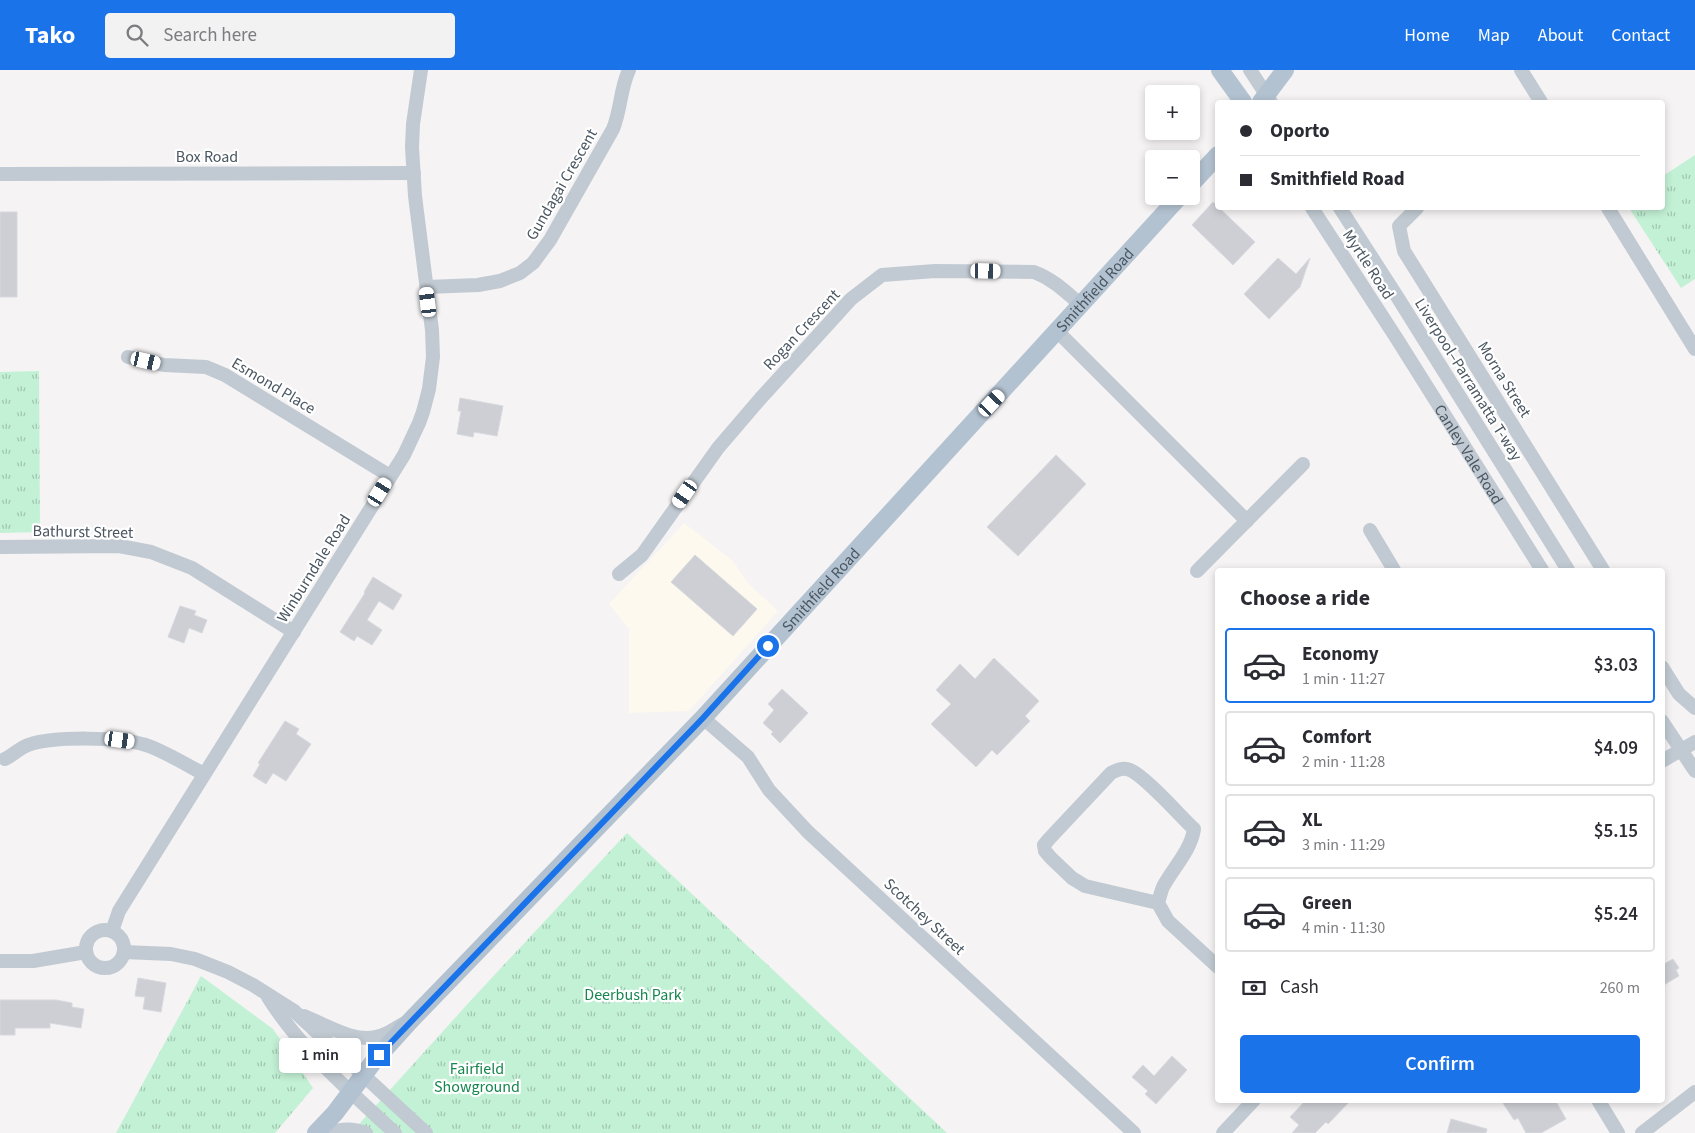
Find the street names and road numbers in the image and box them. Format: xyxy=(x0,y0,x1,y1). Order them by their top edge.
street label: Gundagai Crescent xyxy=(521,124,603,244)
street label: Box Road xyxy=(176,146,238,168)
street label: Myrtle Road xyxy=(1337,225,1399,304)
street label: Smithfield Road xyxy=(1051,244,1139,337)
street label: Rogan Crescent xyxy=(758,284,846,375)
street label: Liverpool–Parramatta T-way xyxy=(1409,294,1527,465)
street label: Morna Street xyxy=(1472,337,1537,422)
street label: Esmond Place xyxy=(228,352,319,420)
street label: Canley Vale Road xyxy=(1429,400,1508,509)
street label: Winburndale Road xyxy=(272,510,356,627)
street label: Bathurst Street xyxy=(32,520,134,544)
street label: Smithfield Road xyxy=(777,543,865,637)
street label: Scotchey Street xyxy=(879,873,970,961)

